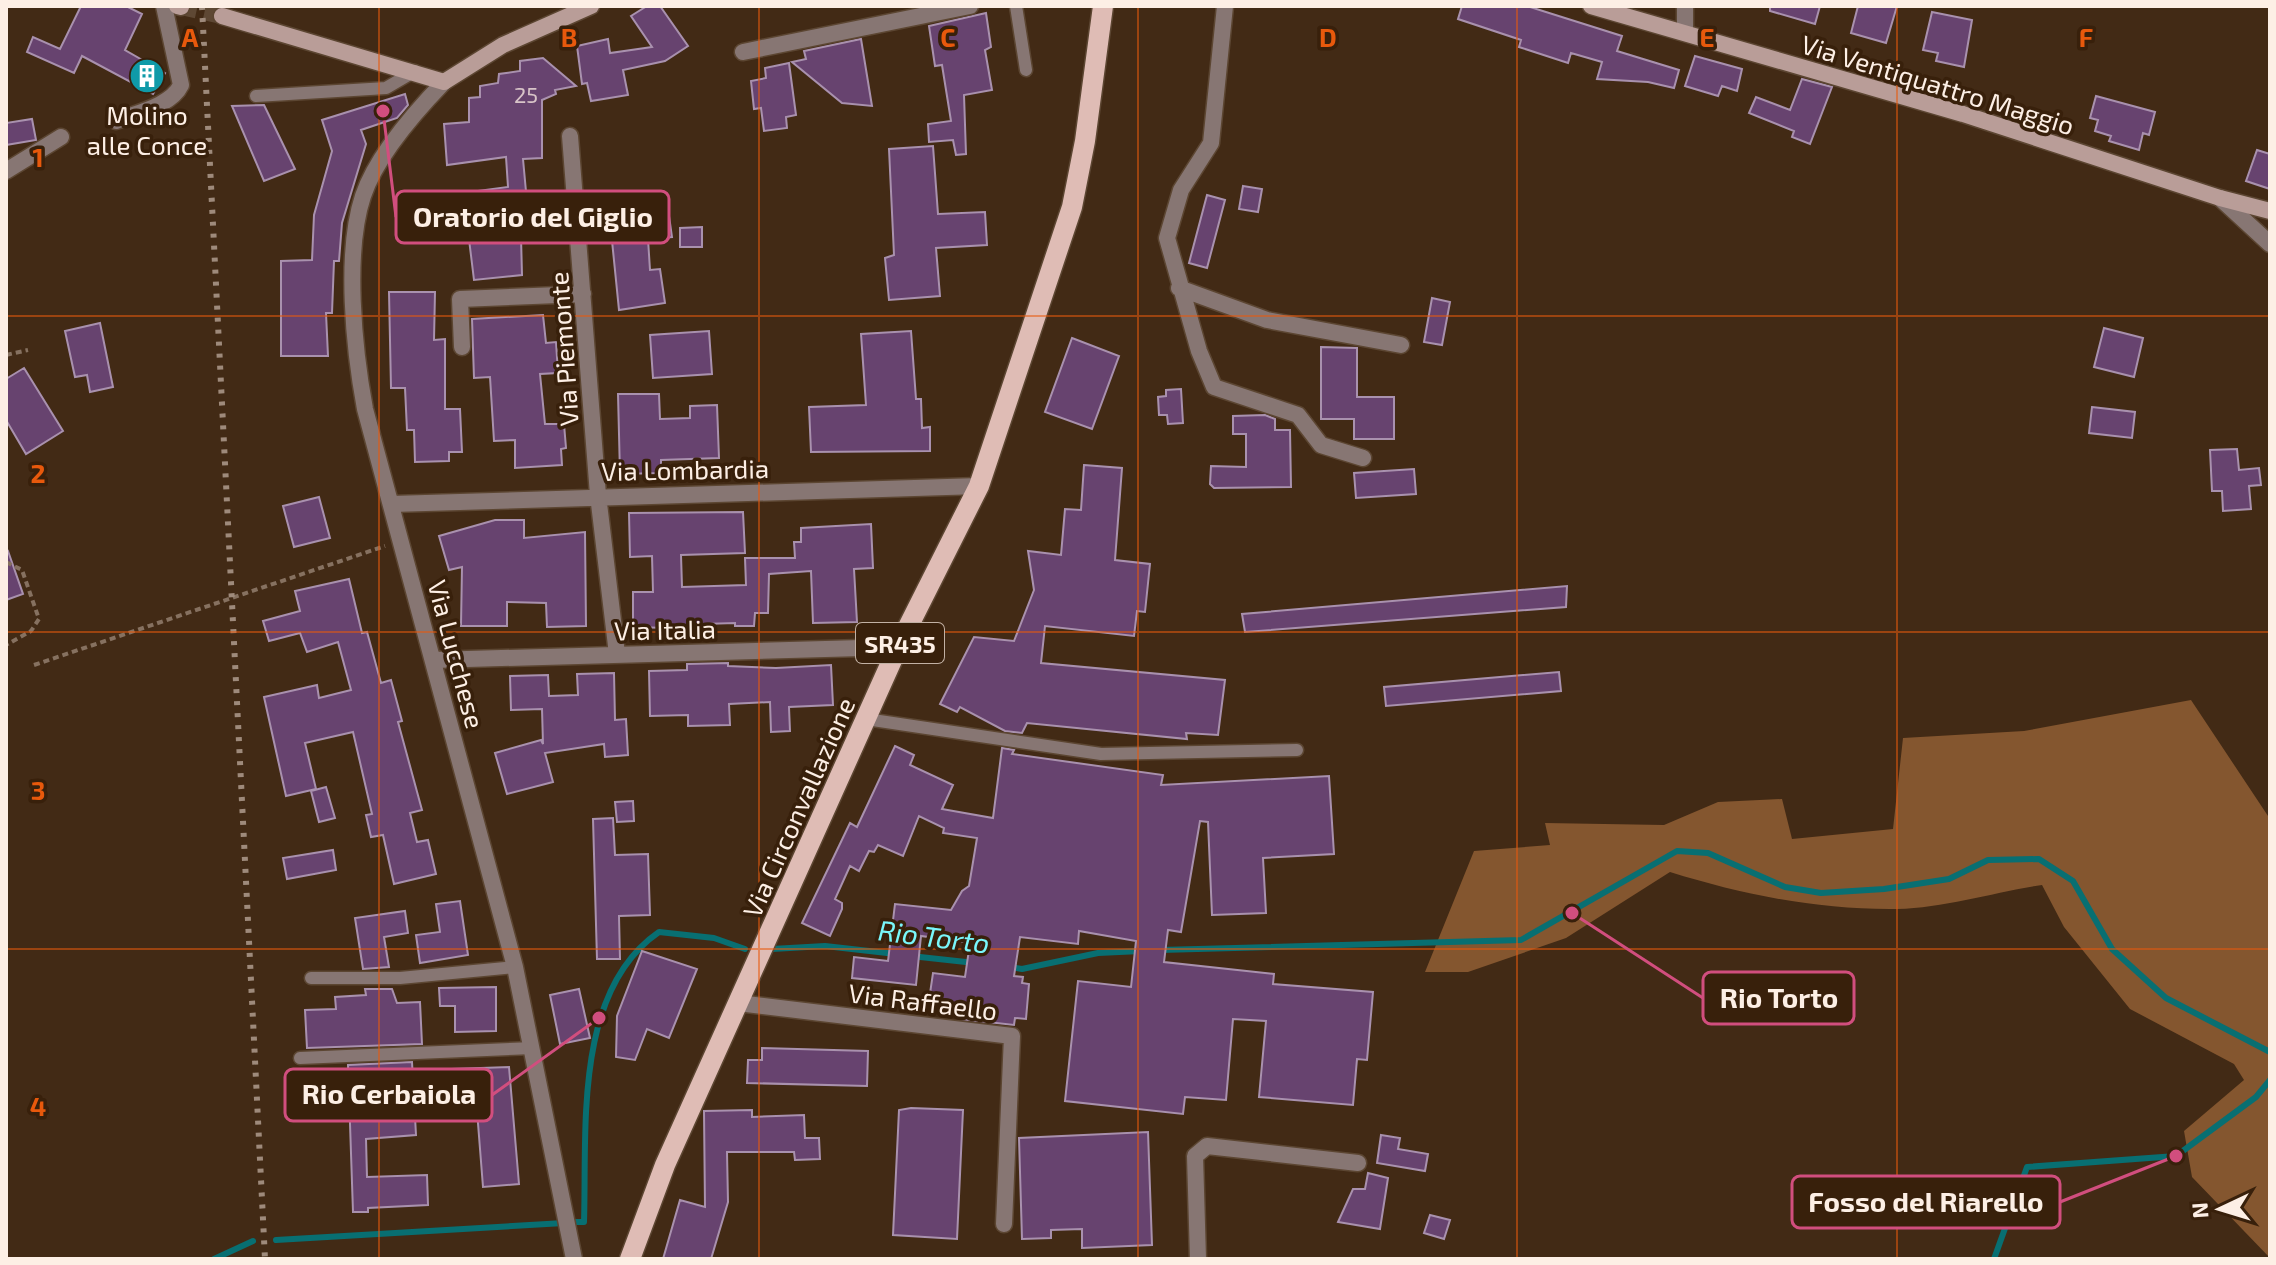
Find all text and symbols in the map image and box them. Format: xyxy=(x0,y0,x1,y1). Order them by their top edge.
text: A xyxy=(182,21,199,52)
text: B xyxy=(561,21,577,52)
text: C xyxy=(940,21,956,52)
text: D xyxy=(1319,21,1337,52)
text: E xyxy=(1699,21,1715,52)
text: F xyxy=(2079,21,2093,52)
street label: Via Ventiquattro Maggio xyxy=(1798,28,2078,140)
building icon: Molino alle Conce xyxy=(128,57,166,95)
house number: 25 xyxy=(514,81,538,107)
place label: Molino alle Conce xyxy=(87,99,207,160)
text: 1 xyxy=(32,141,44,172)
callout: Oratorio del Giglio xyxy=(396,191,669,243)
text: Oratorio del Giglio xyxy=(413,199,653,233)
street label: Via Piemonte xyxy=(542,271,584,427)
street label: Via Lombardia xyxy=(601,452,769,486)
text: 2 xyxy=(30,457,46,488)
street label: Via Lucchese xyxy=(422,577,492,731)
street label: Via Italia xyxy=(614,613,716,645)
road number: SR435 xyxy=(856,623,944,663)
street label: Via Circonvallazione xyxy=(736,692,860,922)
text: 3 xyxy=(31,774,45,805)
water label: Rio Torto xyxy=(876,912,992,960)
callout: Rio Torto xyxy=(1703,972,1854,1024)
street label: Via Raffaello xyxy=(847,976,999,1026)
text: Rio Torto xyxy=(1720,980,1838,1014)
callout: Rio Cerbaiola xyxy=(285,1069,492,1121)
text: Rio Cerbaiola xyxy=(302,1076,476,1110)
text: 4 xyxy=(30,1090,46,1121)
north arrow xyxy=(2180,1169,2260,1249)
callout: Fosso del Riarello xyxy=(1792,1176,2060,1228)
text: Fosso del Riarello xyxy=(1808,1184,2044,1218)
text: N xyxy=(2186,1202,2213,1219)

